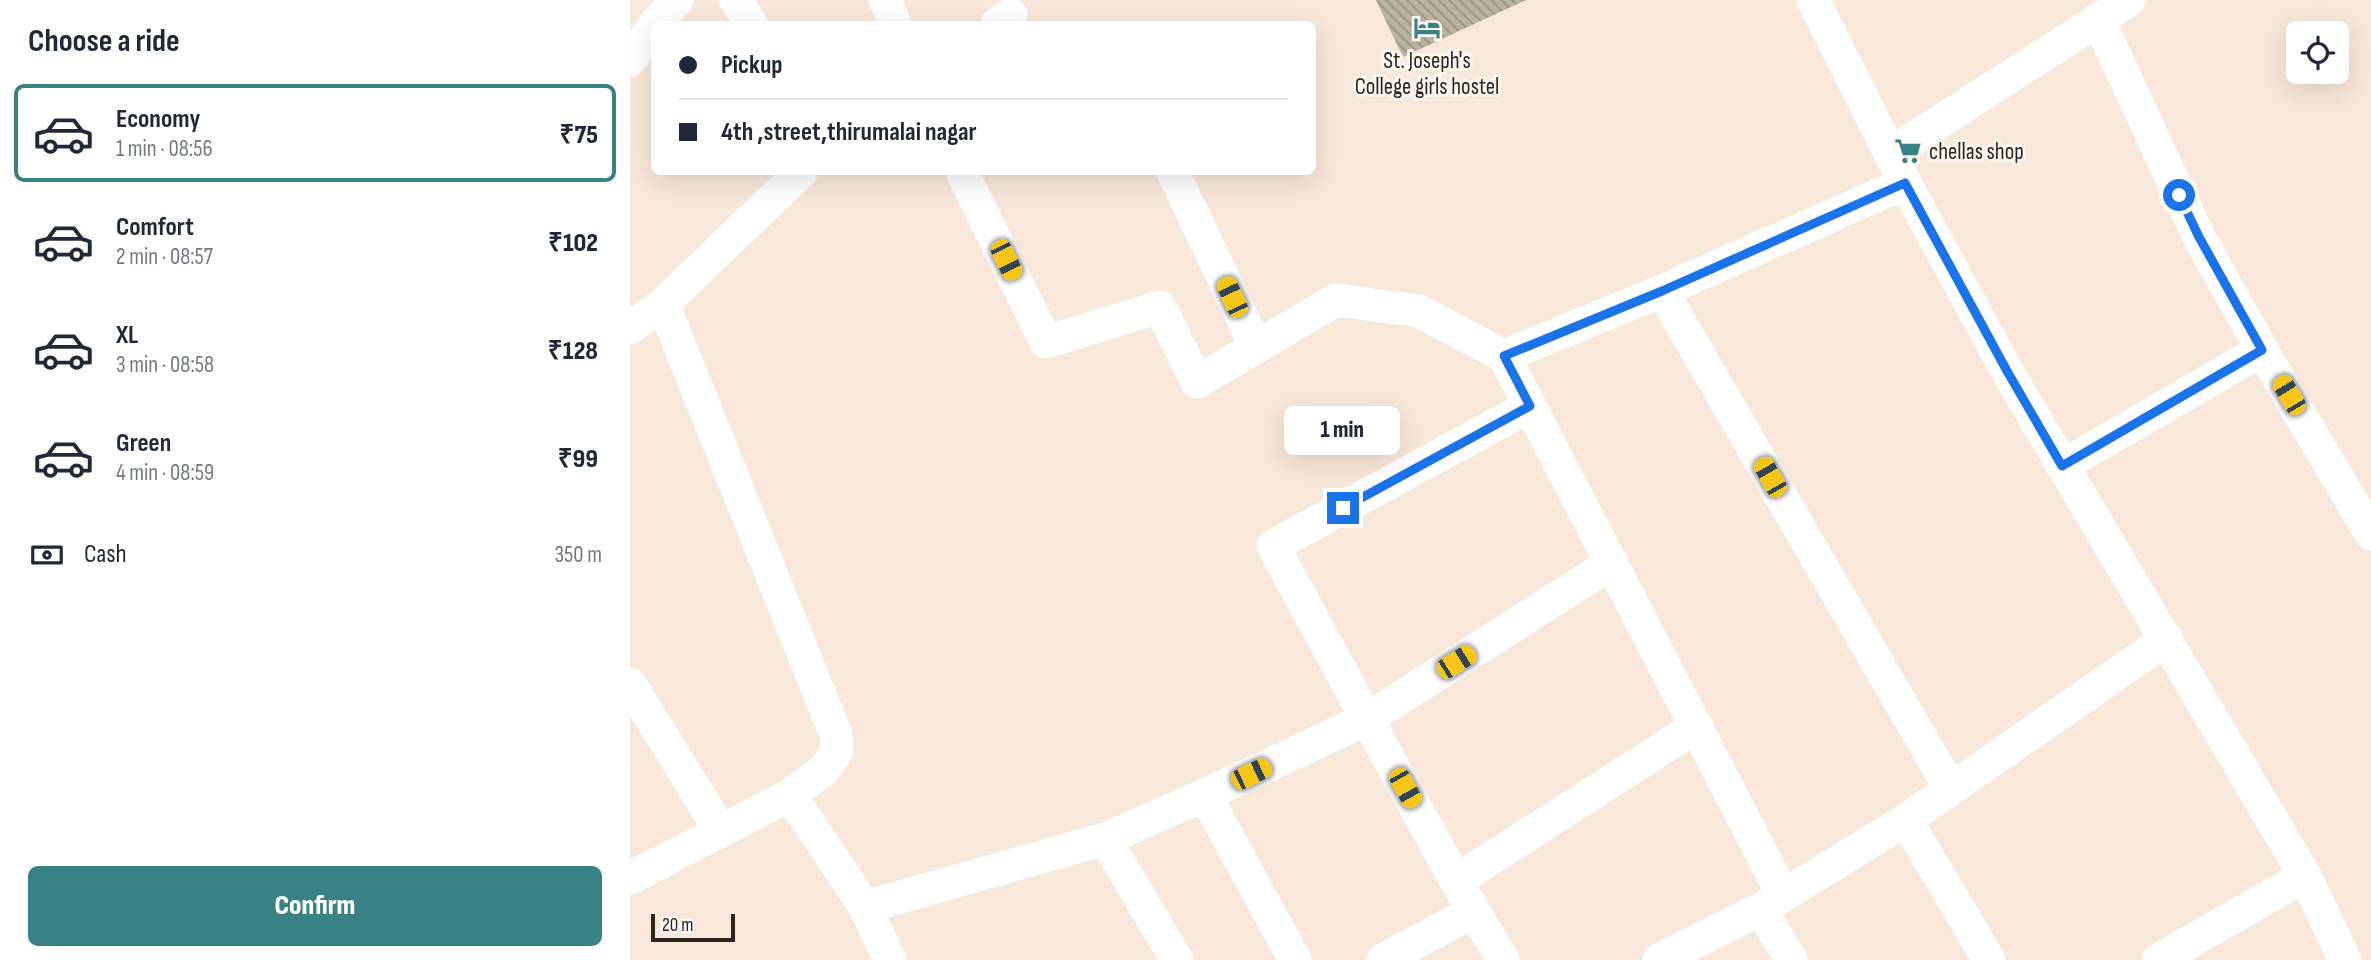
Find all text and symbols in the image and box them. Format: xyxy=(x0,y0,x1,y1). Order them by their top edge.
hotel icon: St. Joseph's College girls hostel xyxy=(1412,13,1442,43)
map controls xyxy=(2286,21,2349,84)
button: locate xyxy=(2286,21,2349,84)
text: Choose a ride xyxy=(28,22,180,61)
place label: St. Joseph's College girls hostel xyxy=(1355,47,1499,101)
text: Pickup xyxy=(721,50,783,81)
icon: car xyxy=(32,102,95,165)
text: Economy xyxy=(116,104,200,135)
text: 4th ,street,thirumalai nagar xyxy=(721,117,977,148)
text: ₹75 xyxy=(560,120,598,151)
text: 1 min · 08:56 xyxy=(116,135,212,163)
supermarket icon: chellas shop xyxy=(1893,136,1923,166)
place label: chellas shop xyxy=(1929,138,2024,166)
route start xyxy=(2163,179,2195,211)
icon: car xyxy=(32,210,95,273)
text: Comfort xyxy=(116,212,194,243)
text: ₹102 xyxy=(548,228,598,259)
car xyxy=(988,237,1025,283)
text: 2 min · 08:57 xyxy=(116,243,213,271)
car xyxy=(1214,274,1251,320)
icon: car xyxy=(32,318,95,381)
text: XL xyxy=(116,320,138,351)
text: ₹128 xyxy=(548,336,598,367)
text: 3 min · 08:58 xyxy=(116,351,214,379)
car xyxy=(2270,372,2309,418)
callout: 1 min xyxy=(1285,406,1401,456)
text: 1 min xyxy=(1320,416,1364,444)
icon: car xyxy=(32,426,95,489)
text: Green xyxy=(116,428,171,459)
text: ₹99 xyxy=(558,444,598,475)
car xyxy=(1751,454,1790,500)
text: 4 min · 08:59 xyxy=(116,459,214,487)
route end xyxy=(1327,492,1359,524)
icon: cash xyxy=(28,536,66,574)
text: Cash xyxy=(84,539,127,570)
text: 350 m xyxy=(554,541,602,569)
car xyxy=(1433,642,1480,682)
car xyxy=(1228,755,1275,793)
car xyxy=(1386,765,1425,811)
button: Confirm xyxy=(28,866,602,946)
scale bar xyxy=(651,911,735,943)
text: 20 m xyxy=(662,914,694,937)

